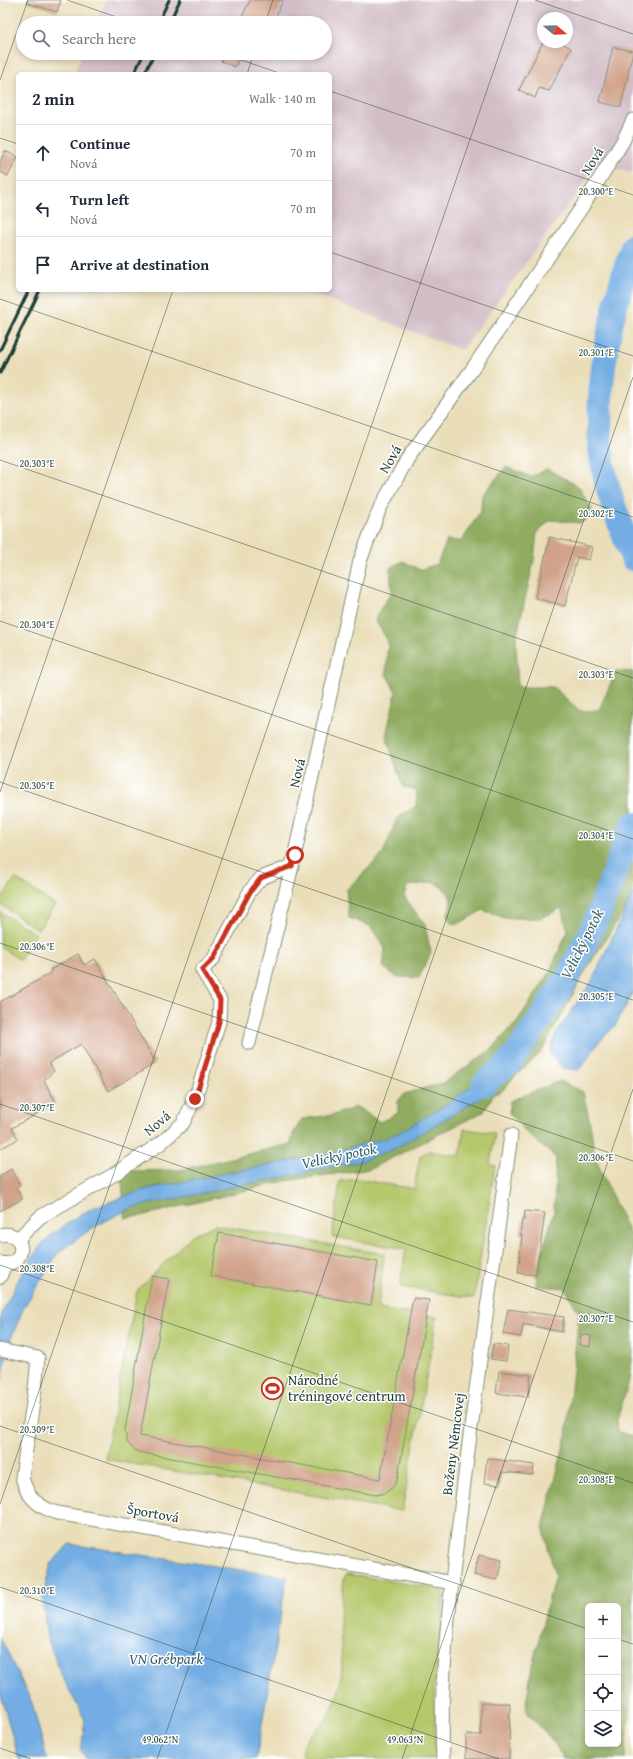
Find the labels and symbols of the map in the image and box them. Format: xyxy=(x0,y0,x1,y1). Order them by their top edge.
north arrow xyxy=(537,12,573,48)
street label: Nová xyxy=(576,143,609,179)
text: 20.300°E xyxy=(578,184,614,199)
text: 20.301°E xyxy=(578,345,614,360)
street label: Nová xyxy=(374,441,406,477)
text: 20.303°E xyxy=(19,456,55,471)
text: 20.302°E xyxy=(578,506,614,521)
text: 20.304°E xyxy=(19,617,55,632)
text: 20.303°E xyxy=(578,667,614,682)
street label: Nová xyxy=(284,756,310,790)
text: 20.305°E xyxy=(19,778,55,793)
text: 20.304°E xyxy=(578,828,614,843)
route start xyxy=(286,846,304,864)
water label: Velický potok xyxy=(555,905,608,982)
text: 20.306°E xyxy=(19,939,55,954)
text: 20.305°E xyxy=(578,989,614,1004)
route end xyxy=(186,1090,204,1108)
text: 20.307°E xyxy=(19,1100,55,1115)
street label: Nová xyxy=(139,1105,175,1140)
water label: Velický potok xyxy=(299,1137,378,1174)
text: 20.306°E xyxy=(578,1150,614,1165)
text: 20.308°E xyxy=(19,1261,55,1276)
text: 20.307°E xyxy=(578,1311,614,1326)
place label: Národné tréningové centrum xyxy=(288,1370,406,1406)
sports icon: Národné tréningové centrum xyxy=(259,1375,285,1401)
street label: Boženy Němcovej xyxy=(437,1392,469,1496)
text: 20.309°E xyxy=(19,1422,55,1437)
text: 20.308°E xyxy=(578,1472,614,1487)
street label: Športová xyxy=(125,1499,181,1527)
text: 20.310°E xyxy=(19,1583,55,1598)
water label: VN Grébpark xyxy=(129,1648,203,1669)
text: 49.062°N xyxy=(142,1732,179,1747)
text: 49.063°N xyxy=(387,1732,424,1747)

